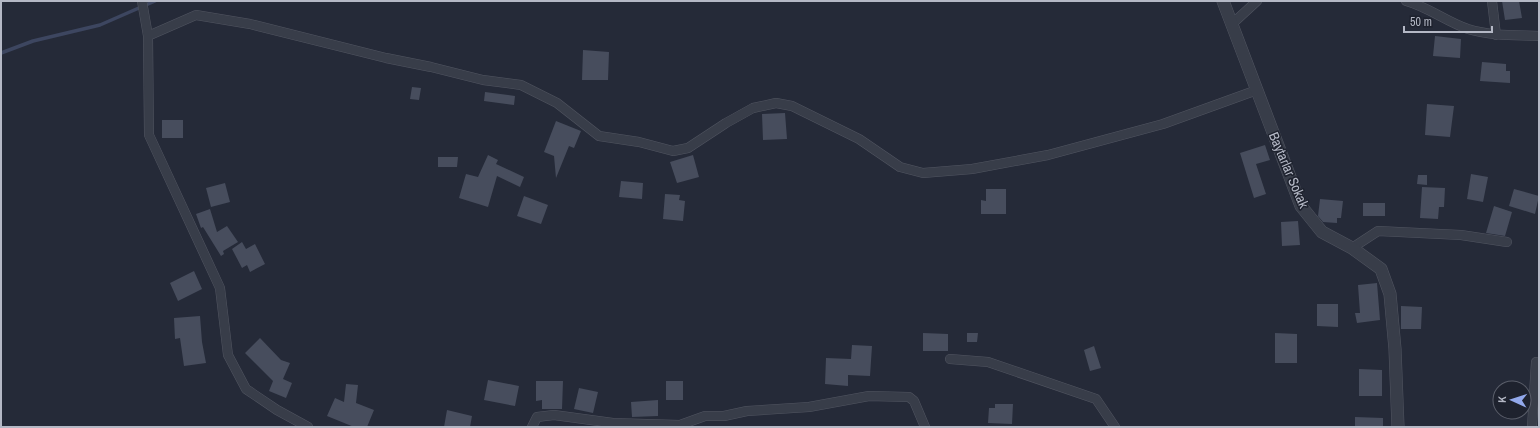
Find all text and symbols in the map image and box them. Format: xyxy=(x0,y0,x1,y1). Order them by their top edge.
scale bar xyxy=(1404,8,1492,34)
text: 50 m xyxy=(1410,14,1432,30)
street label: Baytarlar Sokak xyxy=(1265,129,1313,211)
north arrow xyxy=(1492,380,1532,420)
text: K xyxy=(1495,395,1509,403)

